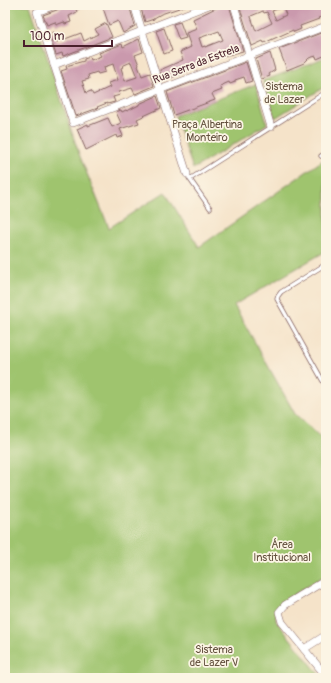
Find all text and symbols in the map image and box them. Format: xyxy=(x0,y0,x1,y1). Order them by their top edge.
scale bar xyxy=(24,22,112,48)
text: 100 m xyxy=(30,29,65,44)
street label: Rua Serra da Estrela xyxy=(151,42,241,86)
park label: Sistema de Lazer xyxy=(264,80,304,106)
park label: Praça Albertina Monteiro xyxy=(172,118,242,144)
park label: Área Institucional xyxy=(253,538,311,564)
park label: Sistema de Lazer V xyxy=(190,643,238,669)

